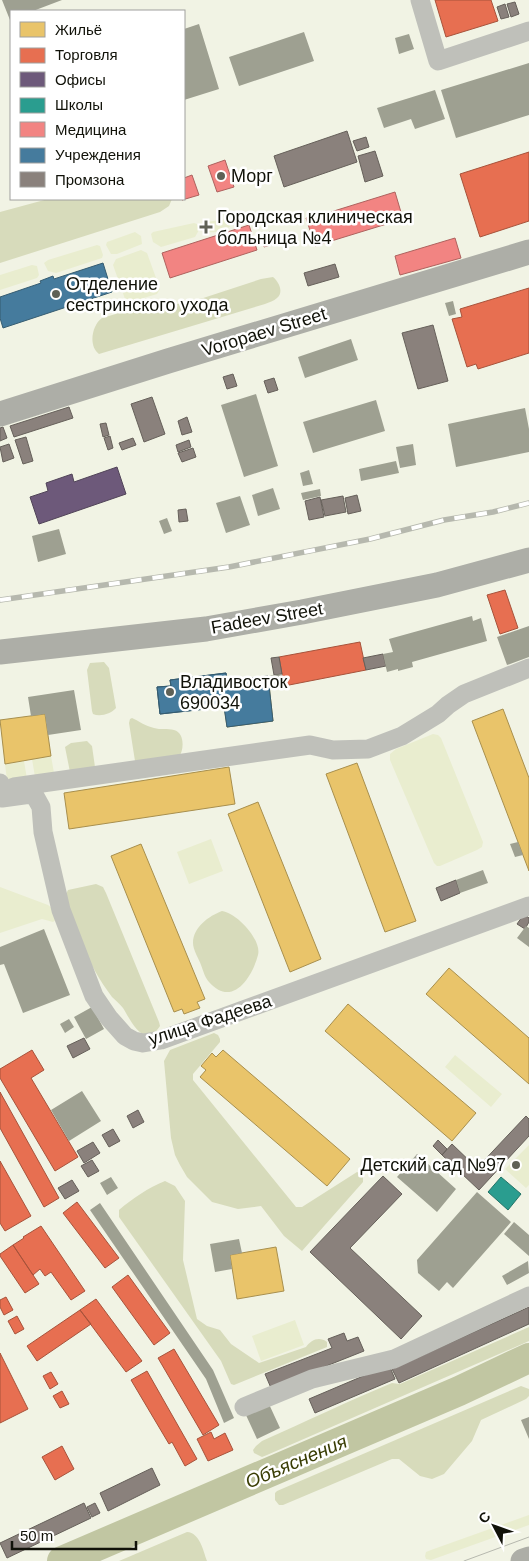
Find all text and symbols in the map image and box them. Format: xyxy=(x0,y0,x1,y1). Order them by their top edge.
legend xyxy=(10,10,185,200)
text: Жильё xyxy=(55,21,102,38)
text: Торговля xyxy=(55,46,118,63)
text: Офисы xyxy=(55,71,106,88)
text: Школы xyxy=(55,96,103,113)
text: Медицина xyxy=(55,121,127,138)
text: Учреждения xyxy=(55,146,141,163)
place label: Морг xyxy=(231,166,273,186)
marker: Морг xyxy=(215,170,227,182)
text: Промзона xyxy=(55,171,125,188)
place label: Городская клиническая больница №4 xyxy=(217,207,413,248)
marker: Городская клиническая больница №4 xyxy=(199,220,213,234)
place label: Отделение сестринского ухода xyxy=(66,274,229,315)
marker: Отделение сестринского ухода xyxy=(50,288,62,300)
street label: Voropaev Street xyxy=(199,304,329,360)
street label: Fadeev Street xyxy=(210,598,324,638)
place label: Владивосток 690034 xyxy=(180,672,288,713)
marker: Владивосток 690034 xyxy=(164,686,176,698)
street label: улица Фадеева xyxy=(146,990,275,1049)
place label: Детский сад №97 xyxy=(361,1155,506,1175)
marker: Детский сад №97 xyxy=(510,1159,522,1171)
water label: Объяснения xyxy=(242,1431,350,1492)
north arrow xyxy=(469,1501,519,1551)
text: С xyxy=(475,1508,494,1527)
scale bar xyxy=(12,1518,136,1550)
text: 50 m xyxy=(20,1527,53,1544)

